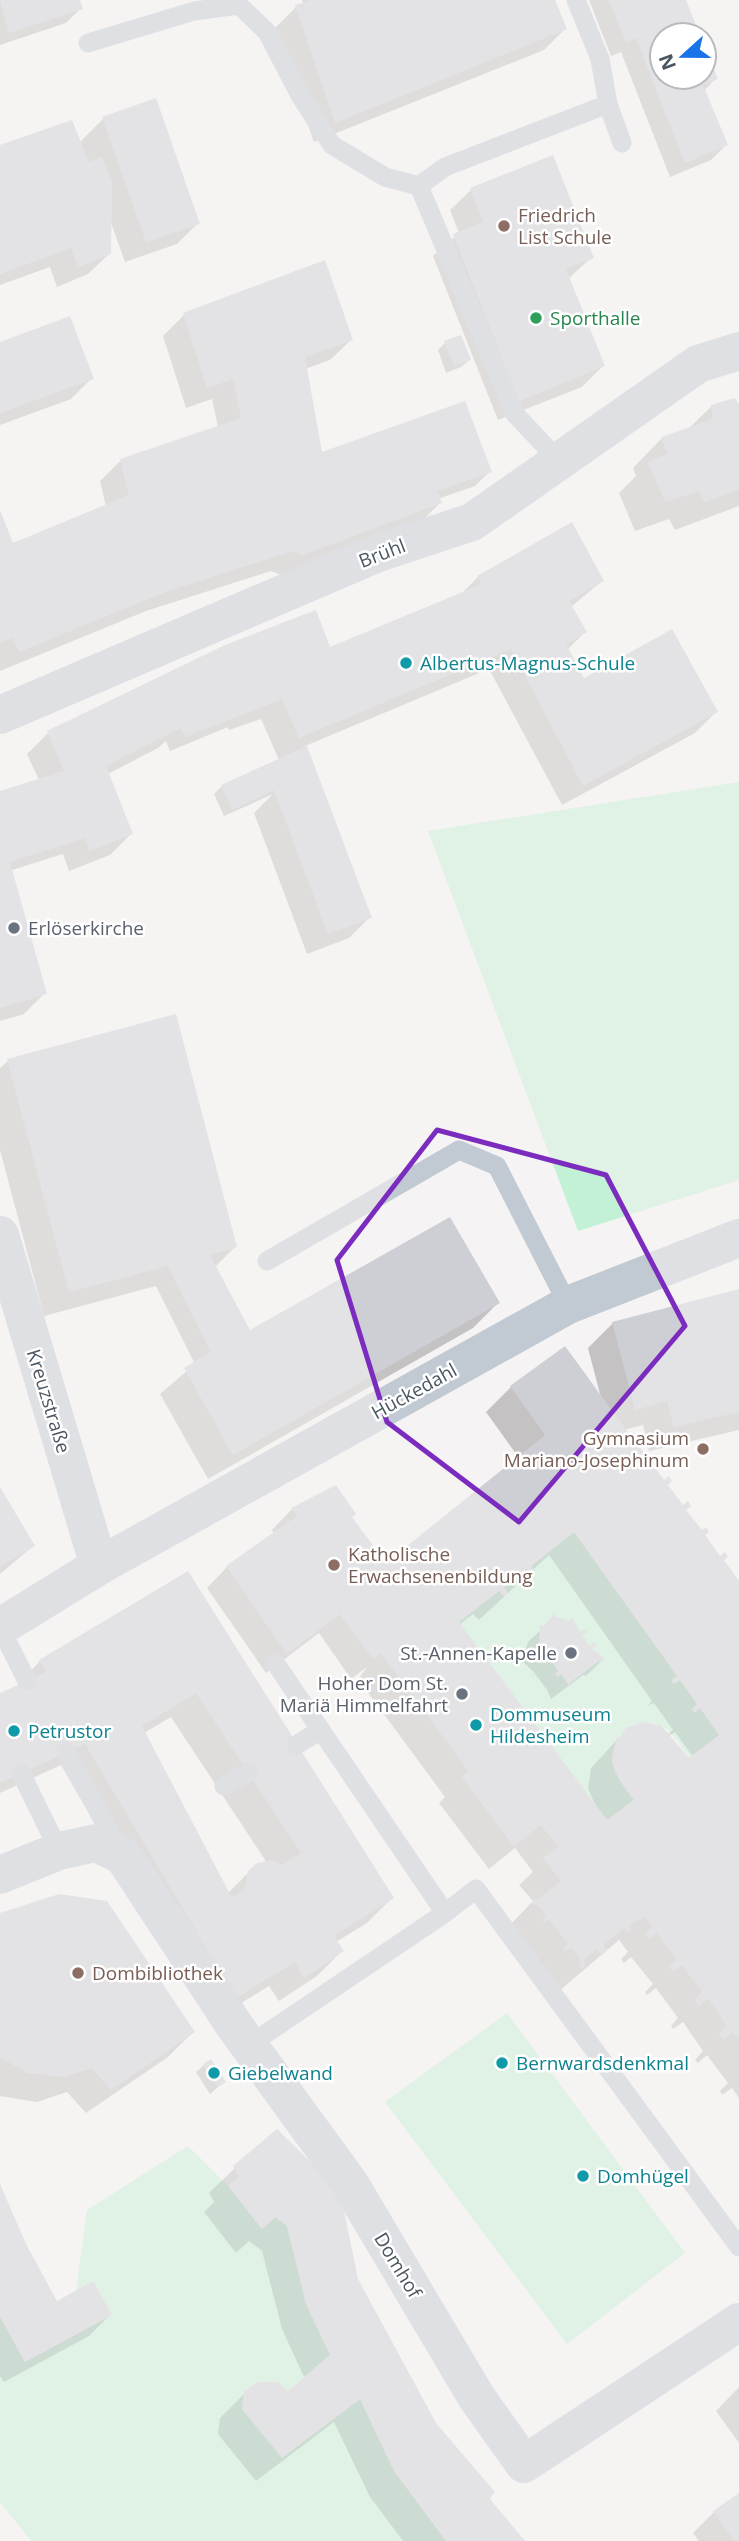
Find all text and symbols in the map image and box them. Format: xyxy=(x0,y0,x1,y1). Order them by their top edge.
north arrow xyxy=(648,21,718,91)
text: N xyxy=(652,50,682,74)
place label: Friedrich List Schule xyxy=(518,202,612,250)
marker: Friedrich List Schule xyxy=(496,218,512,234)
place label: Sporthalle xyxy=(550,305,640,331)
marker: Sporthalle xyxy=(528,310,544,326)
street label: Brühl xyxy=(355,532,409,574)
place label: Albertus-Magnus-Schule xyxy=(420,650,635,676)
marker: Albertus-Magnus-Schule xyxy=(398,655,414,671)
place label: Erlöserkirche xyxy=(28,915,144,941)
marker: Erlöserkirche xyxy=(6,920,22,936)
street label: Kreuzstraße xyxy=(21,1346,77,1456)
street label: Hückedahl xyxy=(367,1357,461,1425)
place label: Gymnasium Mariano-Josephinum xyxy=(504,1425,689,1473)
marker: Gymnasium Mariano-Josephinum xyxy=(695,1441,711,1457)
place label: Katholische Erwachsenenbildung xyxy=(348,1541,533,1589)
marker: Katholische Erwachsenenbildung xyxy=(326,1557,342,1573)
place label: St.-Annen-Kapelle xyxy=(400,1640,557,1666)
marker: St.-Annen-Kapelle xyxy=(563,1645,579,1661)
place label: Hoher Dom St. Mariä Himmelfahrt xyxy=(280,1670,448,1718)
marker: Hoher Dom St. Mariä Himmelfahrt xyxy=(454,1686,470,1702)
place label: Dommuseum Hildesheim xyxy=(490,1701,611,1749)
marker: Dommuseum Hildesheim xyxy=(468,1717,484,1733)
place label: Petrustor xyxy=(28,1718,112,1744)
marker: Petrustor xyxy=(6,1723,22,1739)
place label: Dombibliothek xyxy=(92,1960,223,1986)
marker: Dombibliothek xyxy=(70,1965,86,1981)
place label: Bernwardsdenkmal xyxy=(516,2050,689,2076)
marker: Bernwardsdenkmal xyxy=(494,2055,510,2071)
place label: Giebelwand xyxy=(228,2060,333,2086)
marker: Giebelwand xyxy=(206,2065,222,2081)
place label: Domhügel xyxy=(597,2163,689,2189)
marker: Domhügel xyxy=(575,2168,591,2184)
street label: Domhof xyxy=(368,2227,429,2304)

